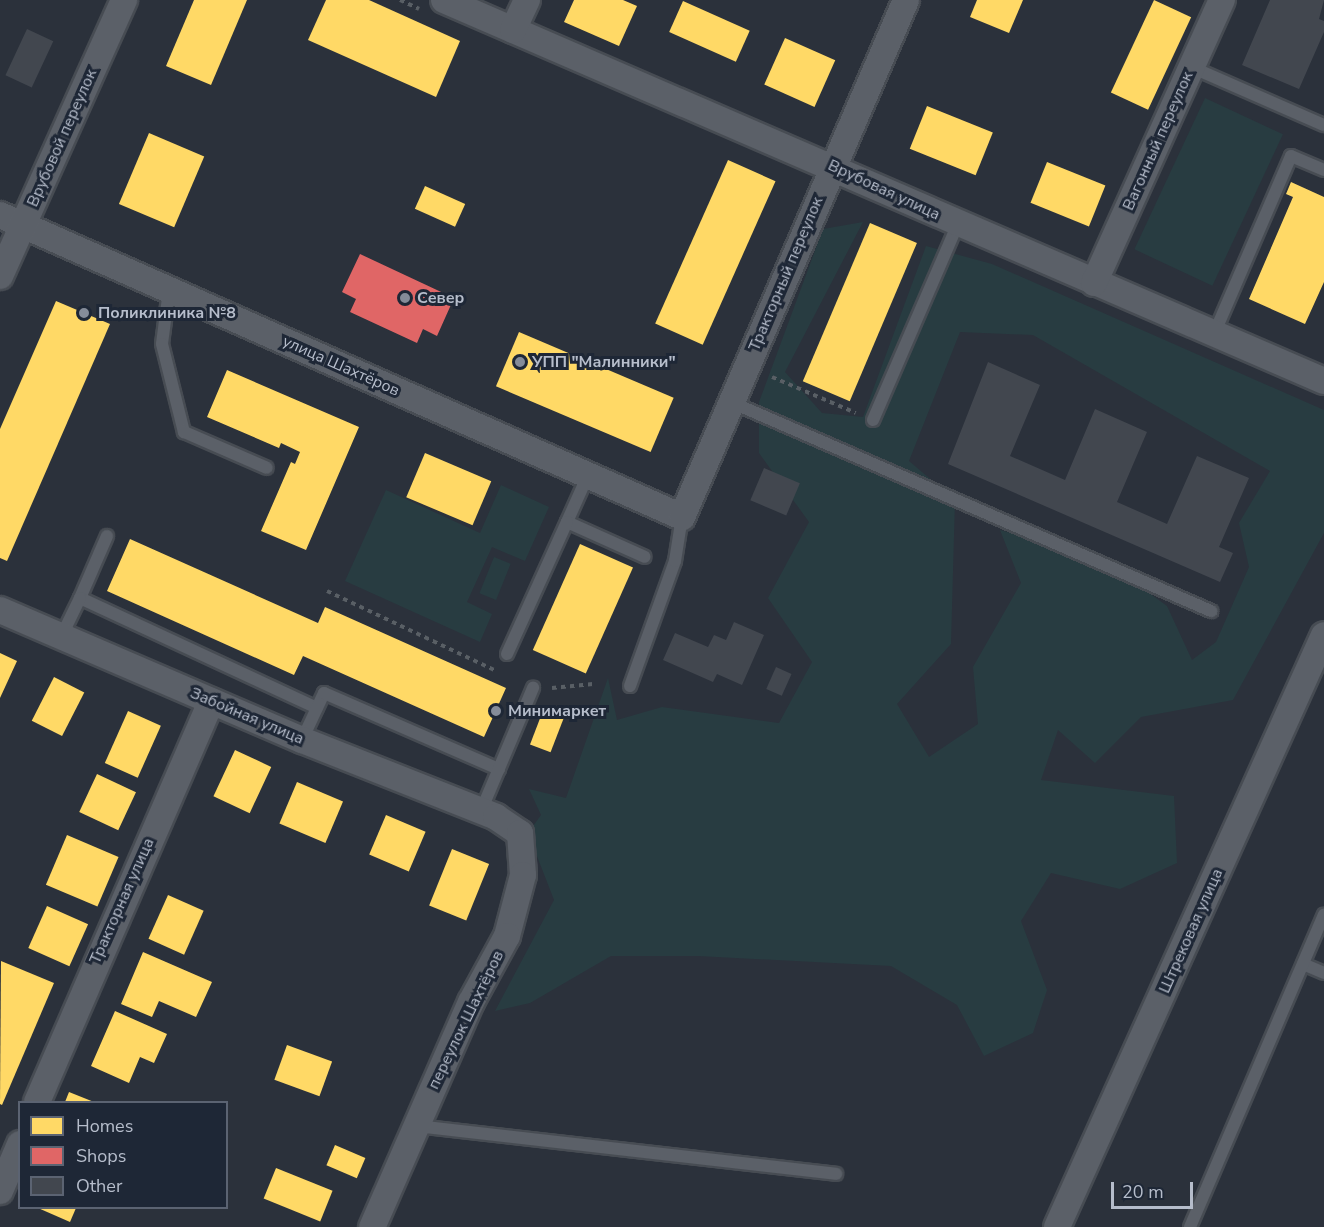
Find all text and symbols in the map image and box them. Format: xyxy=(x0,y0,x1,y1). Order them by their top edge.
street label: Врубовой переулок xyxy=(23,66,101,210)
street label: Вагонный переулок xyxy=(1119,69,1197,213)
street label: Врубовая улица xyxy=(825,156,943,224)
street label: Тракторный переулок xyxy=(745,194,827,354)
place label: Север xyxy=(417,288,464,308)
marker: Север xyxy=(398,291,412,305)
place label: Поликлиника №8 xyxy=(98,303,236,323)
marker: Поликлиника №8 xyxy=(75,304,93,322)
street label: улица Шахтёров xyxy=(280,332,402,400)
place label: УПП "Малинники" xyxy=(532,352,676,372)
marker: УПП "Малинники" xyxy=(513,355,527,369)
street label: Забойная улица xyxy=(187,683,307,749)
place label: Минимаркет xyxy=(508,701,606,721)
marker: Минимаркет xyxy=(489,704,503,718)
street label: Тракторная улица xyxy=(86,835,158,967)
street label: Штрековая улица xyxy=(1155,866,1227,996)
street label: переулок Шахтёров xyxy=(424,948,508,1092)
legend xyxy=(18,1101,228,1209)
text: Homes xyxy=(76,1114,133,1138)
text: Shops xyxy=(76,1144,126,1168)
scale bar xyxy=(1114,1170,1196,1208)
text: Other xyxy=(76,1174,122,1198)
text: 20 m xyxy=(1122,1180,1164,1204)

